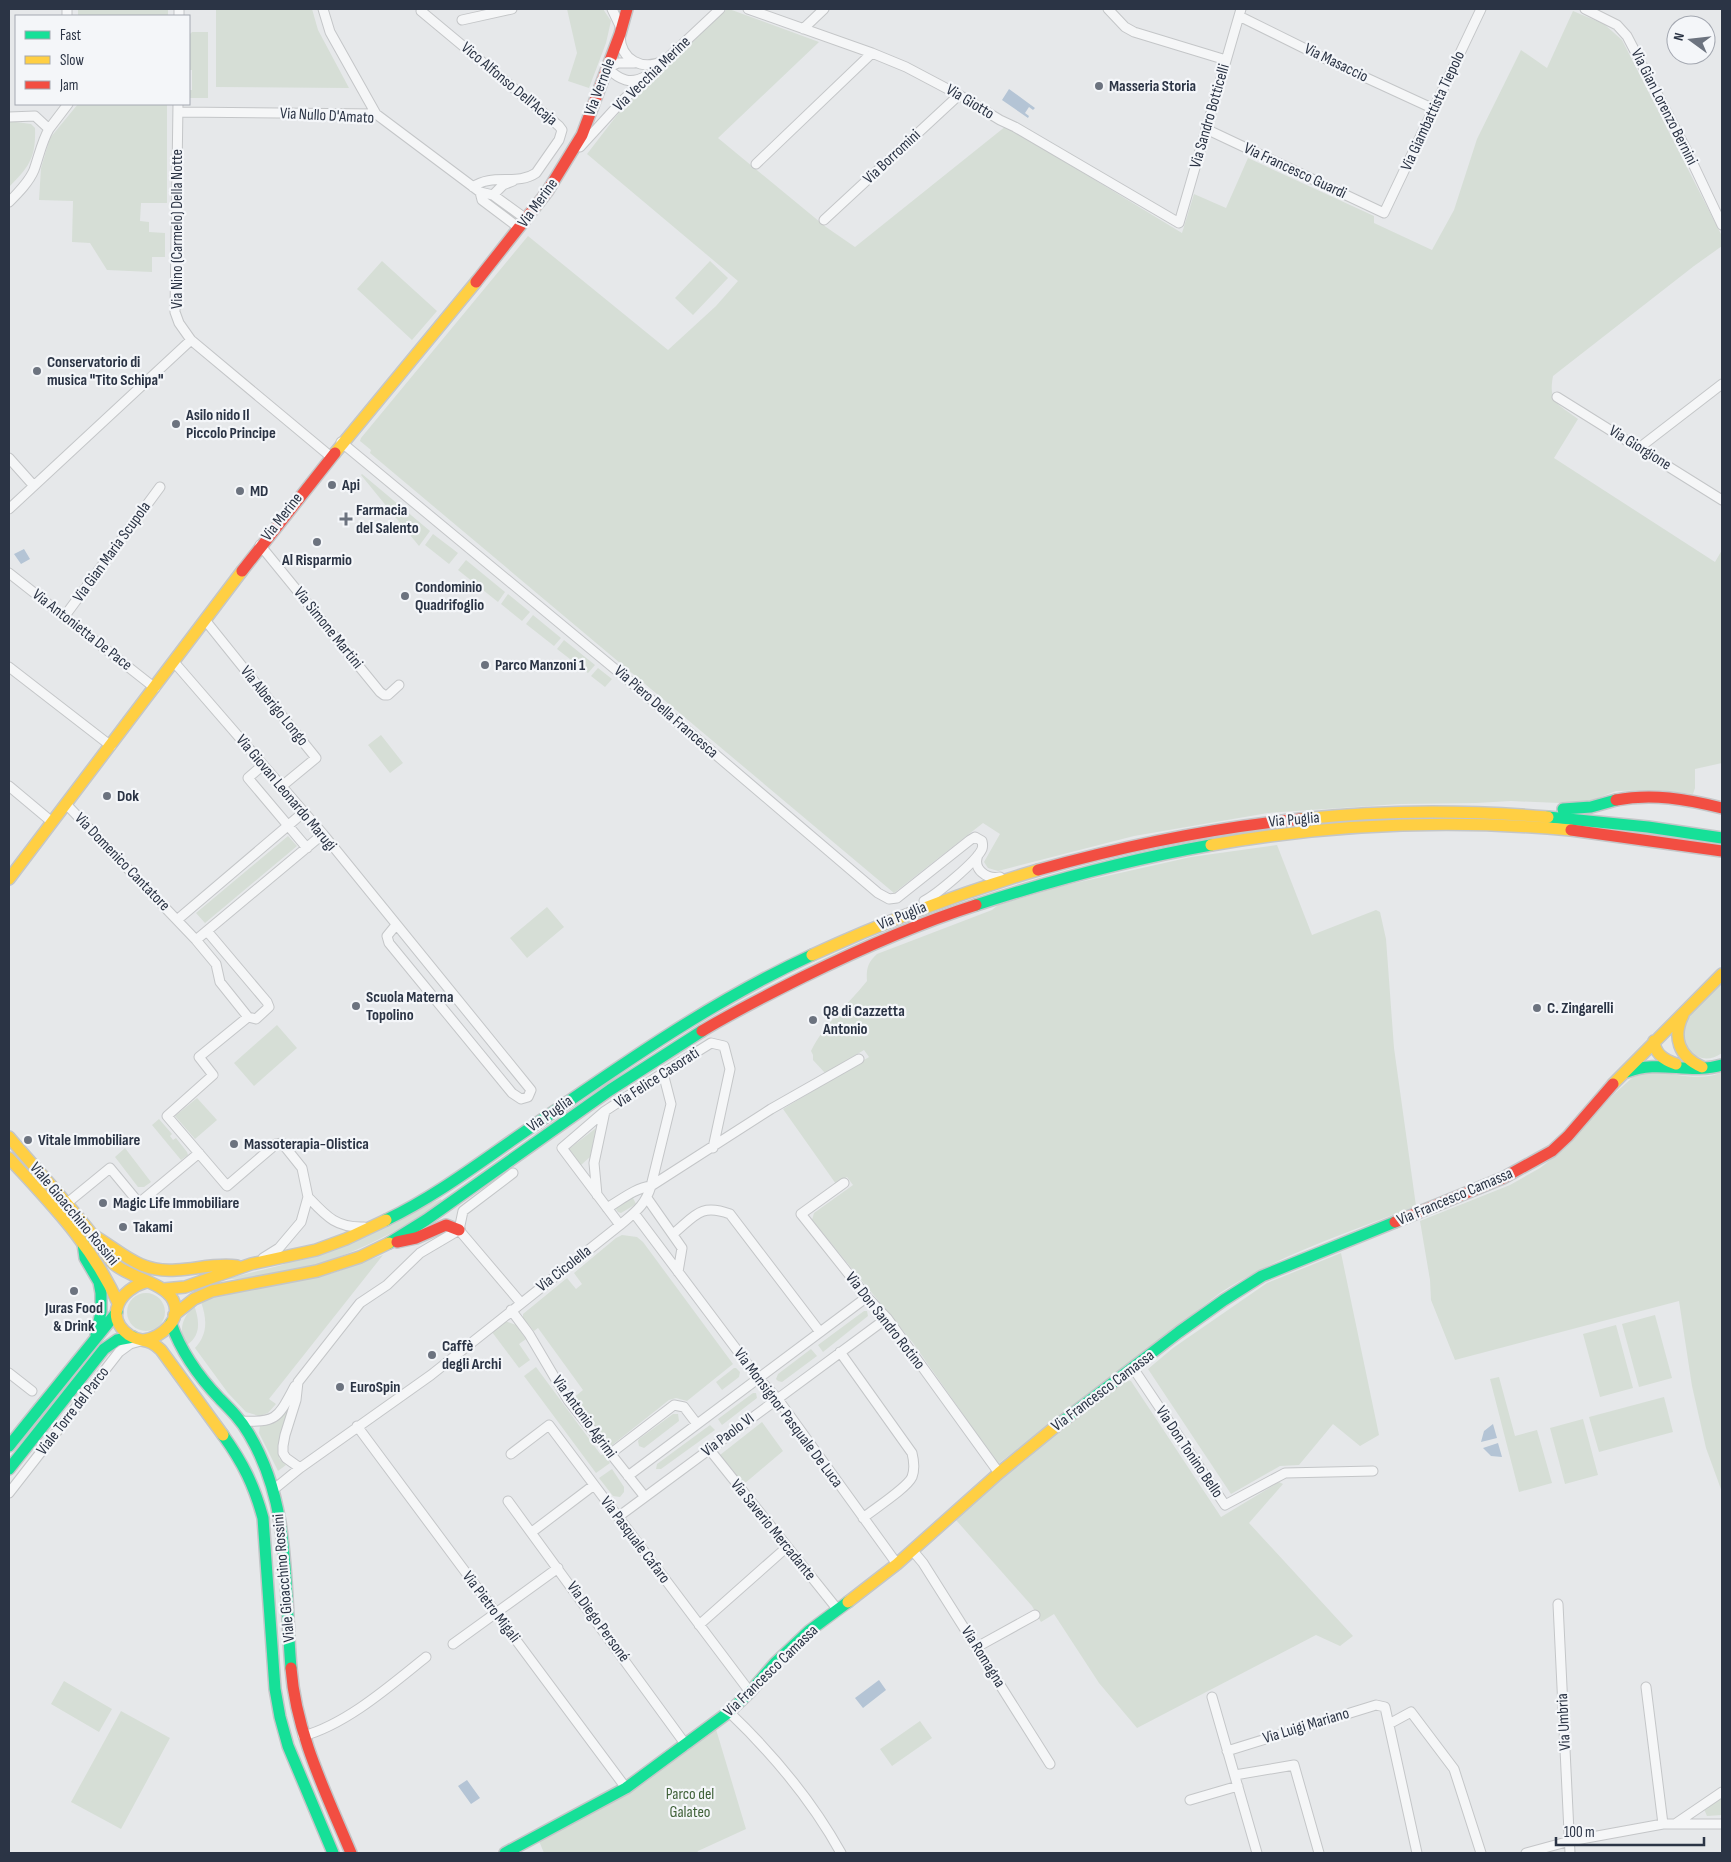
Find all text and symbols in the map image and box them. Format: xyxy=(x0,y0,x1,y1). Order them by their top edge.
legend xyxy=(15,15,190,105)
north arrow xyxy=(1666,15,1716,65)
text: Fast xyxy=(60,26,82,45)
text: N xyxy=(1670,31,1688,43)
street label: Via Vecchia Merine xyxy=(609,32,695,116)
street label: Vico Alfonso Dell'Acaja xyxy=(457,38,561,130)
street label: Via Masaccio xyxy=(1301,39,1371,87)
street label: Via Gian Lorenzo Bernini xyxy=(1626,46,1702,168)
street label: Via Giambattista Tiepolo xyxy=(1397,48,1469,174)
text: Slow xyxy=(60,51,84,70)
street label: Via Vernole xyxy=(580,56,620,118)
street label: Via Sandro Botticelli xyxy=(1186,62,1234,170)
text: Jam xyxy=(59,76,78,95)
place label: Masseria Storia xyxy=(1109,77,1196,96)
street label: Via Giotto xyxy=(942,80,998,124)
marker: Masseria Storia xyxy=(1093,80,1105,92)
street label: Via Nullo D'Amato xyxy=(279,104,375,128)
street label: Via Borromini xyxy=(859,126,925,188)
street label: Via Francesco Guardi xyxy=(1241,139,1349,203)
street label: Via Nino (Carmelo) Della Notte xyxy=(168,149,187,309)
street label: Via Merine xyxy=(514,175,562,231)
place label: Conservatorio di musica "Tito Schipa" xyxy=(47,353,164,390)
marker: Conservatorio di musica "Tito Schipa" xyxy=(31,365,43,377)
place label: Asilo nido Il Piccolo Principe xyxy=(185,406,276,443)
marker: Asilo nido Il Piccolo Principe xyxy=(170,418,182,430)
street label: Via Giorgione xyxy=(1605,421,1675,475)
place label: Api xyxy=(341,476,360,495)
marker: Api xyxy=(326,479,338,491)
place label: MD xyxy=(250,482,268,501)
marker: MD xyxy=(234,485,246,497)
street label: Via Merine xyxy=(257,489,307,545)
street label: Via Gian Maria Scupola xyxy=(69,498,155,606)
place label: Farmacia del Salento xyxy=(356,501,419,538)
marker: Farmacia del Salento xyxy=(340,513,352,525)
marker: Al Risparmio xyxy=(311,536,323,548)
place label: Al Risparmio xyxy=(281,551,352,570)
place label: Condominio Quadrifoglio xyxy=(415,578,484,615)
street label: Via Simone Martini xyxy=(289,583,367,673)
street label: Via Antonietta De Pace xyxy=(28,585,136,675)
marker: Condominio Quadrifoglio xyxy=(399,590,411,602)
place label: Parco Manzoni 1 xyxy=(495,656,586,675)
marker: Parco Manzoni 1 xyxy=(479,659,491,671)
street label: Via Alberigo Longo xyxy=(236,662,312,750)
street label: Via Piero Della Francesca xyxy=(610,662,722,762)
street label: Via Giovan Leonardo Marugi xyxy=(232,731,340,855)
place label: Dok xyxy=(117,787,139,806)
marker: Dok xyxy=(101,790,113,802)
street label: Via Puglia xyxy=(1268,808,1320,832)
street label: Via Domenico Cantatore xyxy=(70,809,174,915)
street label: Via Puglia xyxy=(875,898,929,934)
place label: Scuola Materna Topolino xyxy=(366,988,454,1025)
place label: C. Zingarelli xyxy=(1547,999,1613,1018)
marker: Scuola Materna Topolino xyxy=(350,1000,362,1012)
place label: Q8 di Cazzetta Antonio xyxy=(822,1002,905,1039)
marker: C. Zingarelli xyxy=(1531,1002,1543,1014)
marker: Q8 di Cazzetta Antonio xyxy=(807,1014,819,1026)
street label: Via Felice Casorati xyxy=(611,1044,703,1112)
street label: Via Puglia xyxy=(524,1092,576,1136)
place label: Vitale Immobiliare xyxy=(38,1131,140,1150)
marker: Vitale Immobiliare xyxy=(22,1134,34,1146)
place label: Massoterapia-Olistica xyxy=(244,1135,369,1154)
marker: Massoterapia-Olistica xyxy=(228,1138,240,1150)
street label: Viale Gioacchino Rossini xyxy=(25,1159,123,1269)
street label: Via Francesco Camassa xyxy=(1394,1164,1516,1230)
place label: Magic Life Immobiliare xyxy=(113,1194,239,1213)
marker: Magic Life Immobiliare xyxy=(97,1197,109,1209)
place label: Takami xyxy=(133,1218,173,1237)
marker: Takami xyxy=(117,1221,129,1233)
street label: Via Cicolella xyxy=(533,1242,595,1296)
street label: Via Don Sandro Rotino xyxy=(841,1269,929,1373)
marker: Juras Food & Drink xyxy=(68,1285,80,1297)
place label: Juras Food & Drink xyxy=(44,1299,103,1336)
place label: Caffè degli Archi xyxy=(442,1337,501,1374)
street label: Via Monsignor Pasquale De Luca xyxy=(729,1345,847,1491)
street label: Via Francesco Camassa xyxy=(1048,1346,1158,1436)
marker: Caffè degli Archi xyxy=(426,1349,438,1361)
street label: Viale Torre del Parco xyxy=(33,1363,113,1459)
street label: Via Antonio Agrimi xyxy=(548,1372,620,1462)
place label: EuroSpin xyxy=(350,1378,400,1397)
marker: EuroSpin xyxy=(334,1381,346,1393)
street label: Via Don Tonino Bello xyxy=(1151,1402,1227,1502)
street label: Via Paolo VI xyxy=(698,1409,758,1461)
street label: Via Saverio Mercadante xyxy=(726,1476,820,1584)
street label: Via Pasquale Cafaro xyxy=(596,1493,674,1587)
street label: Viale Gioacchino Rossini xyxy=(269,1513,299,1643)
street label: Via Pietro Migali xyxy=(458,1568,524,1646)
street label: Via Diego Personé xyxy=(562,1578,634,1666)
street label: Via Francesco Camassa xyxy=(720,1621,822,1721)
street label: Via Romagna xyxy=(957,1623,1009,1691)
street label: Via Umbria xyxy=(1553,1693,1575,1751)
street label: Via Luigi Mariano xyxy=(1261,1704,1351,1748)
park label: Parco del Galateo xyxy=(666,1785,714,1822)
scale bar xyxy=(1556,1814,1704,1846)
text: 100 m xyxy=(1564,1823,1595,1842)

